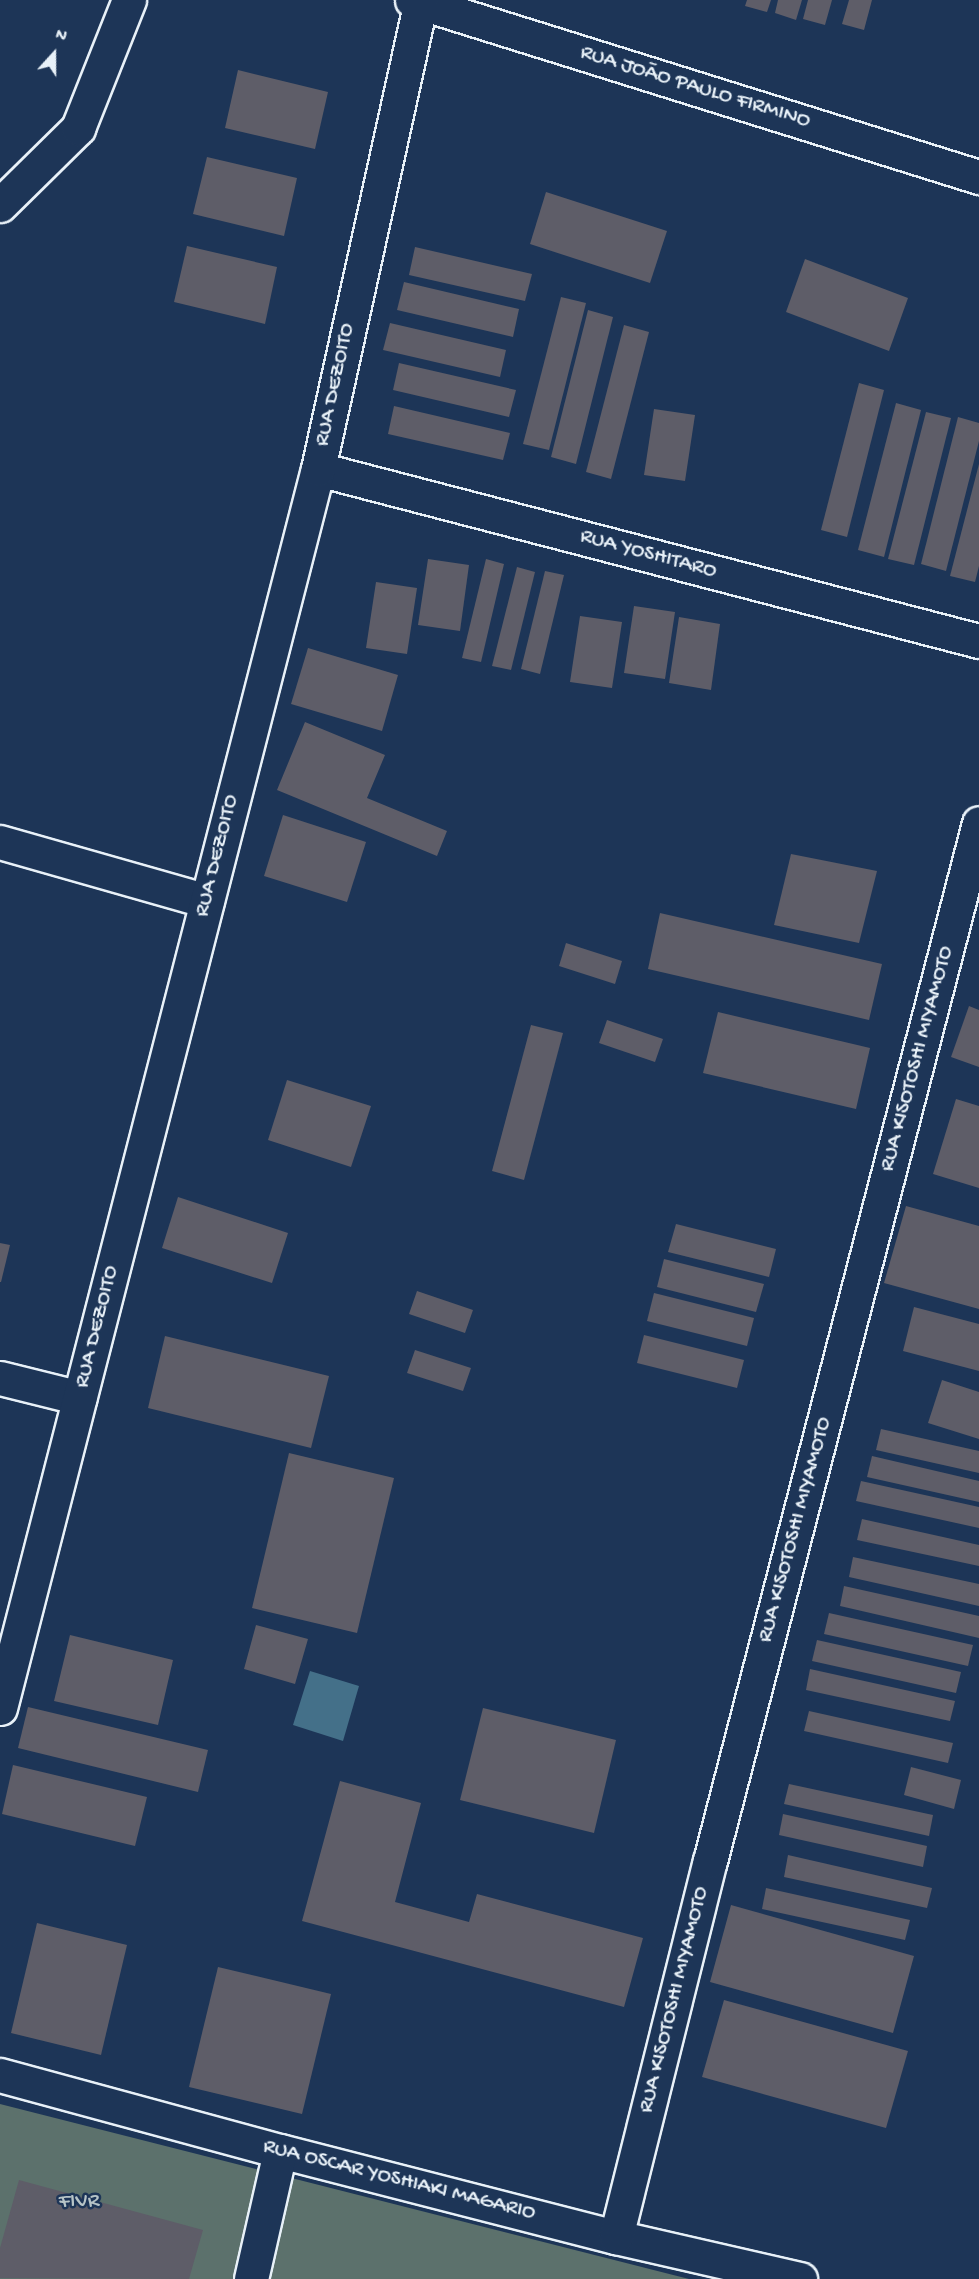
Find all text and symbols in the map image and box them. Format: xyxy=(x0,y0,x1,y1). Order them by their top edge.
north arrow xyxy=(24,24,84,84)
text: N xyxy=(52,26,69,47)
street label: RUA JOÃO PAULO FIRMINO xyxy=(577,40,813,136)
street label: RUA DEZOITO xyxy=(310,321,362,449)
street label: RUA YOSHITARO xyxy=(577,524,719,586)
street label: RUA DEZOITO xyxy=(190,792,246,920)
street label: RUA KISOTOSHI MIYAMOTO xyxy=(875,943,961,1175)
street label: RUA DEZOITO xyxy=(70,1263,126,1391)
street label: RUA KISOTOSHI MIYAMOTO xyxy=(753,1414,839,1646)
street label: RUA KISOTOSHI MIYAMOTO xyxy=(634,1884,716,2116)
street label: RUA OSCAR YOSHIAKI MAGARIO xyxy=(260,2134,538,2228)
park label: FIVR xyxy=(59,2190,99,2216)

